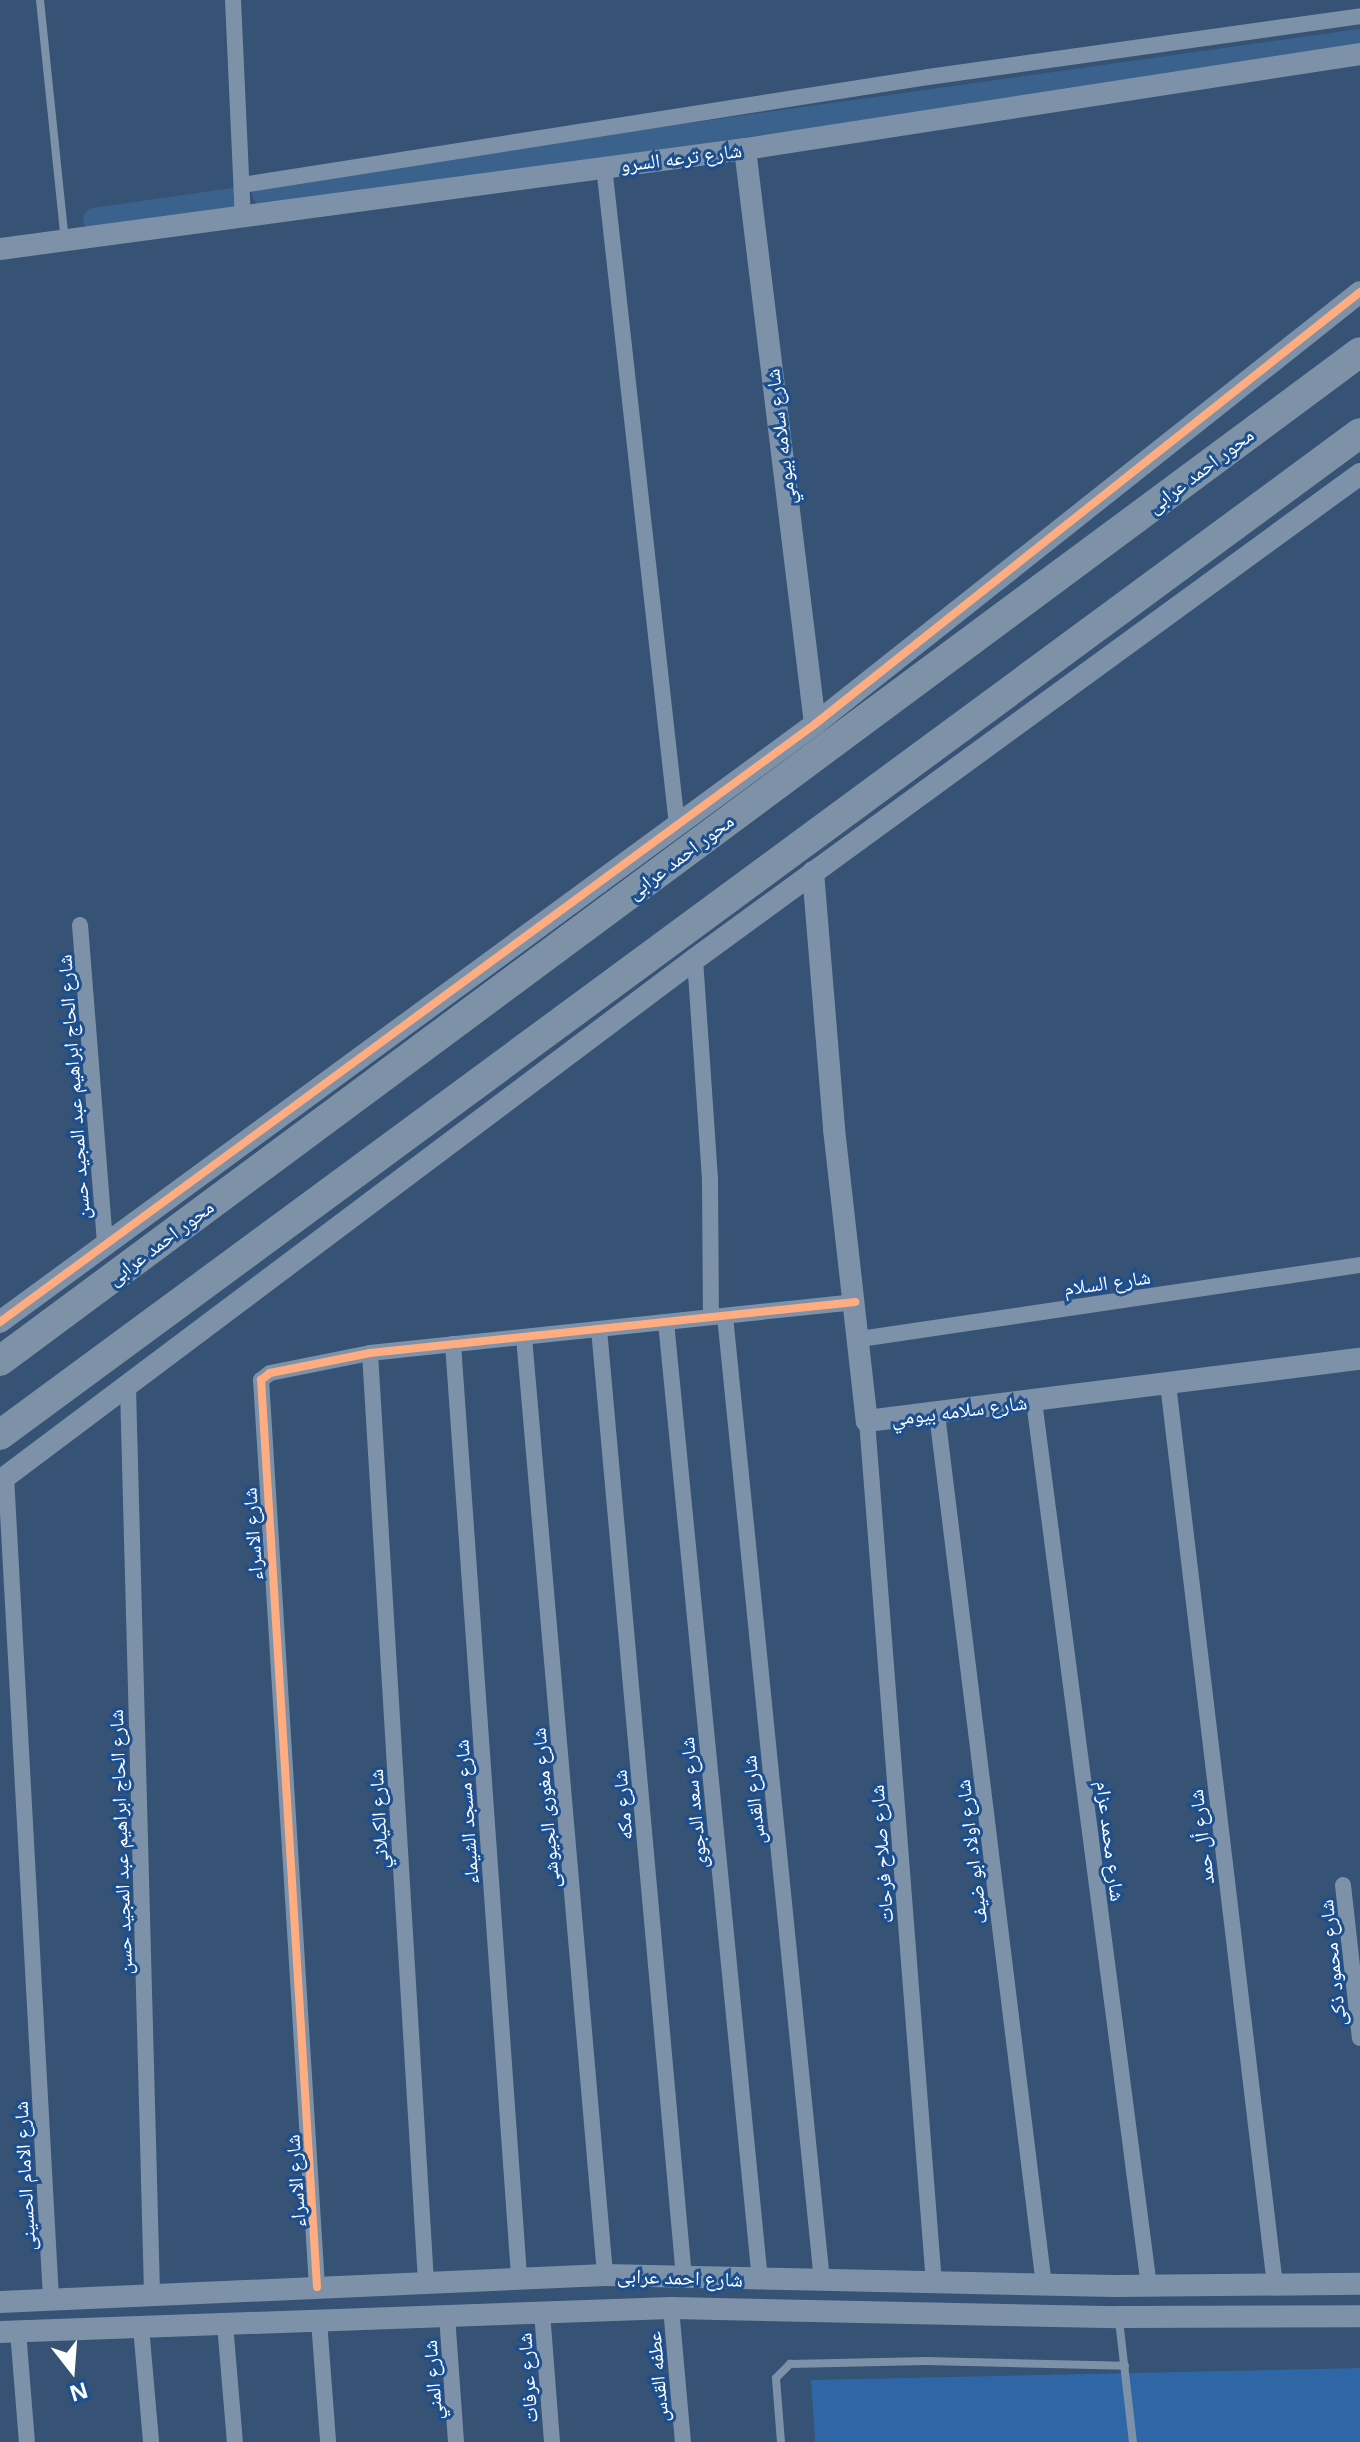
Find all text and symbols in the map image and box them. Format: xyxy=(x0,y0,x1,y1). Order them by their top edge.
street label: شارع ترعه السرو xyxy=(619,138,743,176)
street label: شارع سلامه بيومي xyxy=(760,368,800,506)
street label: محور احمد عرابى xyxy=(1142,422,1258,518)
street label: محور احمد عرابى xyxy=(622,808,738,904)
street label: شارع الحاج ابراهيم عبد المجيد حسن xyxy=(52,954,94,1220)
street label: محور احمد عرابى xyxy=(102,1194,218,1290)
street label: شارع السلام xyxy=(1062,1264,1152,1300)
street label: شارع سلامه بيومي xyxy=(890,1390,1028,1430)
street label: شارع الاسراء xyxy=(237,1487,267,1581)
street label: شارع الحاج ابراهيم عبد المجيد حسن xyxy=(103,1709,137,1975)
street label: شارع مغورى الجيوشى xyxy=(526,1727,564,1889)
street label: شارع سعد الدجوى xyxy=(674,1736,712,1870)
street label: شارع مسجد الشيماء xyxy=(449,1739,483,1885)
street label: شارع القدس xyxy=(736,1754,770,1846)
street label: شارع الكيلاني xyxy=(363,1768,393,1870)
street label: شارع مكه xyxy=(607,1769,637,1841)
street label: شارع اولاد ابو ضيف xyxy=(950,1778,992,1926)
street label: شارع محمد عزام xyxy=(1092,1779,1130,1903)
street label: شارع صلاح فرحات xyxy=(864,1784,898,1924)
street label: شارع أل حمد xyxy=(1183,1788,1219,1886)
street label: شارع محمود ذكى xyxy=(1313,1899,1351,2027)
street label: شارع الامام الحسينى xyxy=(8,2101,40,2251)
street label: شارع الاسراء xyxy=(280,2134,310,2228)
street label: شارع احمد عرابى xyxy=(617,2263,743,2291)
north arrow xyxy=(32,2330,112,2410)
street label: عطفه القدس xyxy=(641,2331,673,2423)
street label: شارع عرفات xyxy=(512,2332,542,2424)
street label: شارع المني xyxy=(417,2339,447,2421)
text: N xyxy=(66,2376,92,2410)

